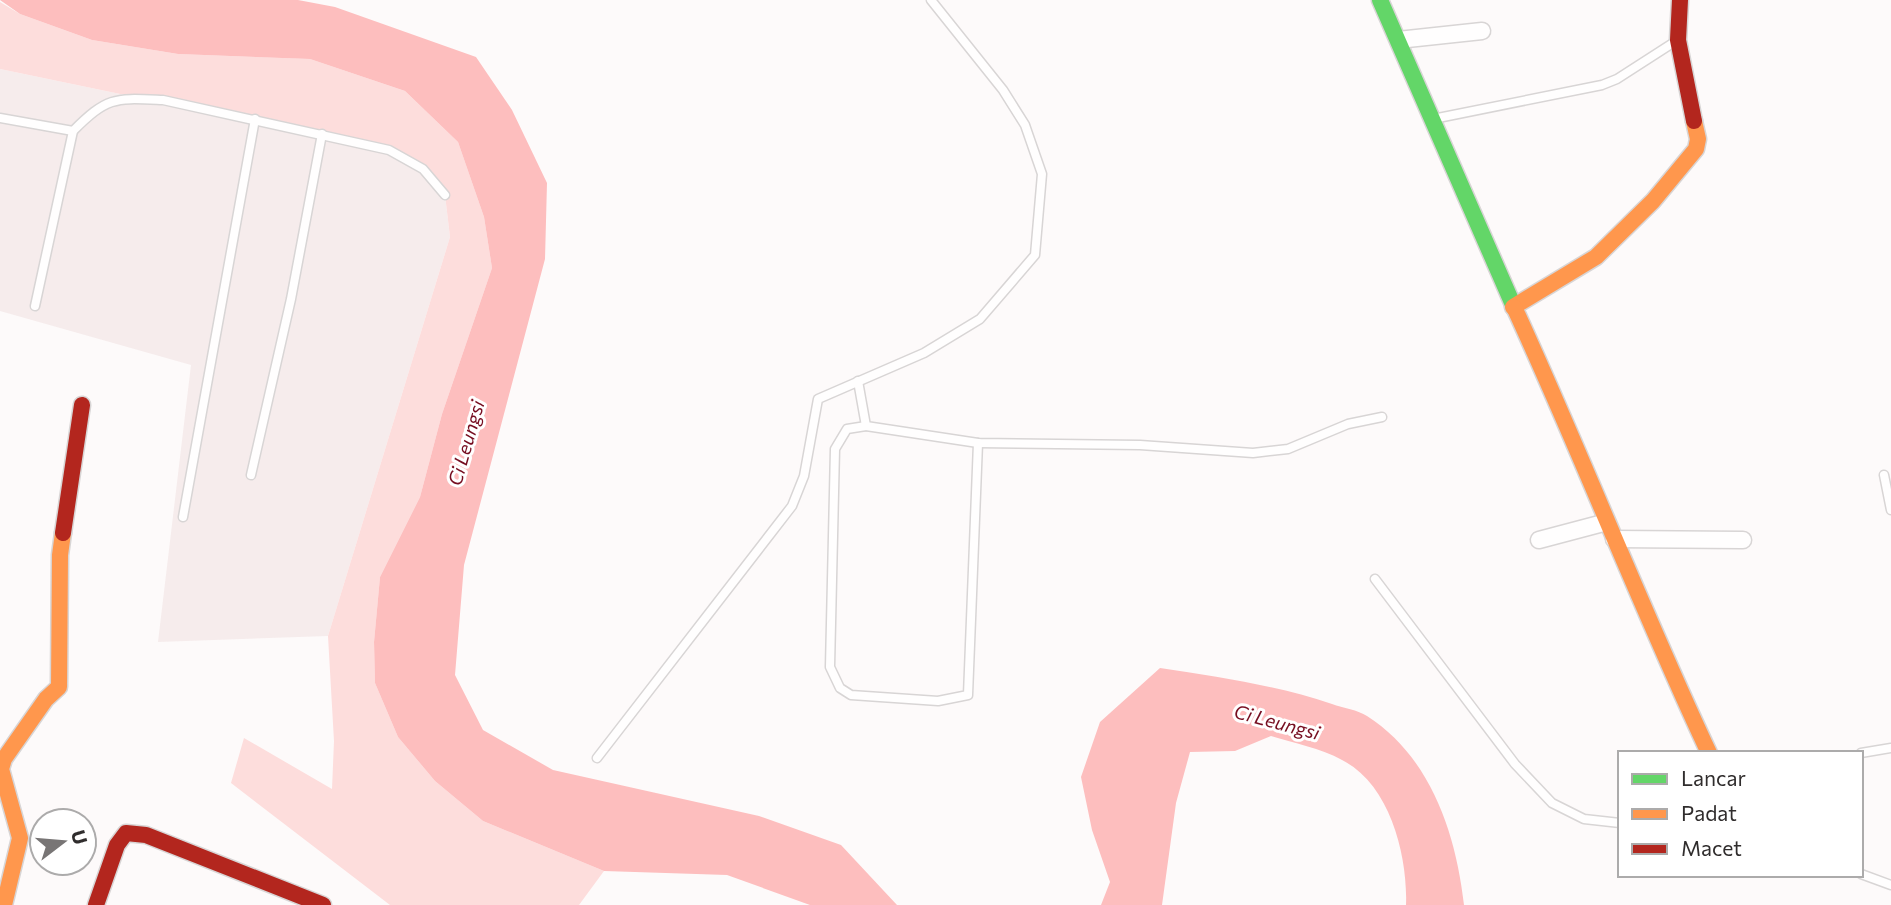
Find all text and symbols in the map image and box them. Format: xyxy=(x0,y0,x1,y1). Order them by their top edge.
water label: Ci Leungsi xyxy=(442,396,489,488)
water label: Ci Leungsi xyxy=(1232,699,1324,744)
legend xyxy=(1618,751,1863,877)
text: Lancar xyxy=(1681,765,1746,790)
text: Padat xyxy=(1681,800,1737,825)
north arrow xyxy=(28,807,98,877)
text: U xyxy=(67,827,93,847)
text: Macet xyxy=(1681,835,1742,860)

